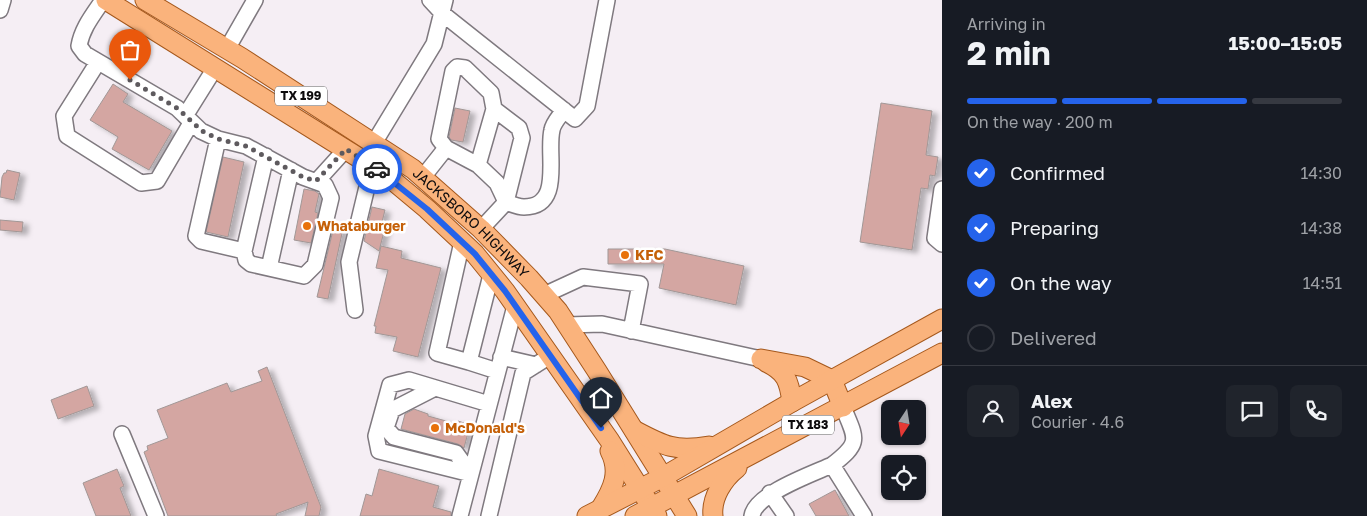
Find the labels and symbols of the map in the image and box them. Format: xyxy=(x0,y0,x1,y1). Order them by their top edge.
pin xyxy=(109,29,151,80)
road number: TX 199 xyxy=(275,86,327,105)
courier xyxy=(352,144,402,194)
street label: JACKSBORO HIGHWAY xyxy=(410,164,533,281)
place label: Whataburger xyxy=(317,217,406,234)
marker: Whataburger xyxy=(301,220,313,232)
place label: KFC xyxy=(635,246,663,263)
marker: KFC xyxy=(619,249,631,261)
pin xyxy=(580,377,622,428)
north arrow xyxy=(881,400,926,445)
road number: TX 183 xyxy=(782,416,834,434)
place label: McDonald's xyxy=(445,419,525,436)
marker: McDonald's xyxy=(429,422,441,434)

